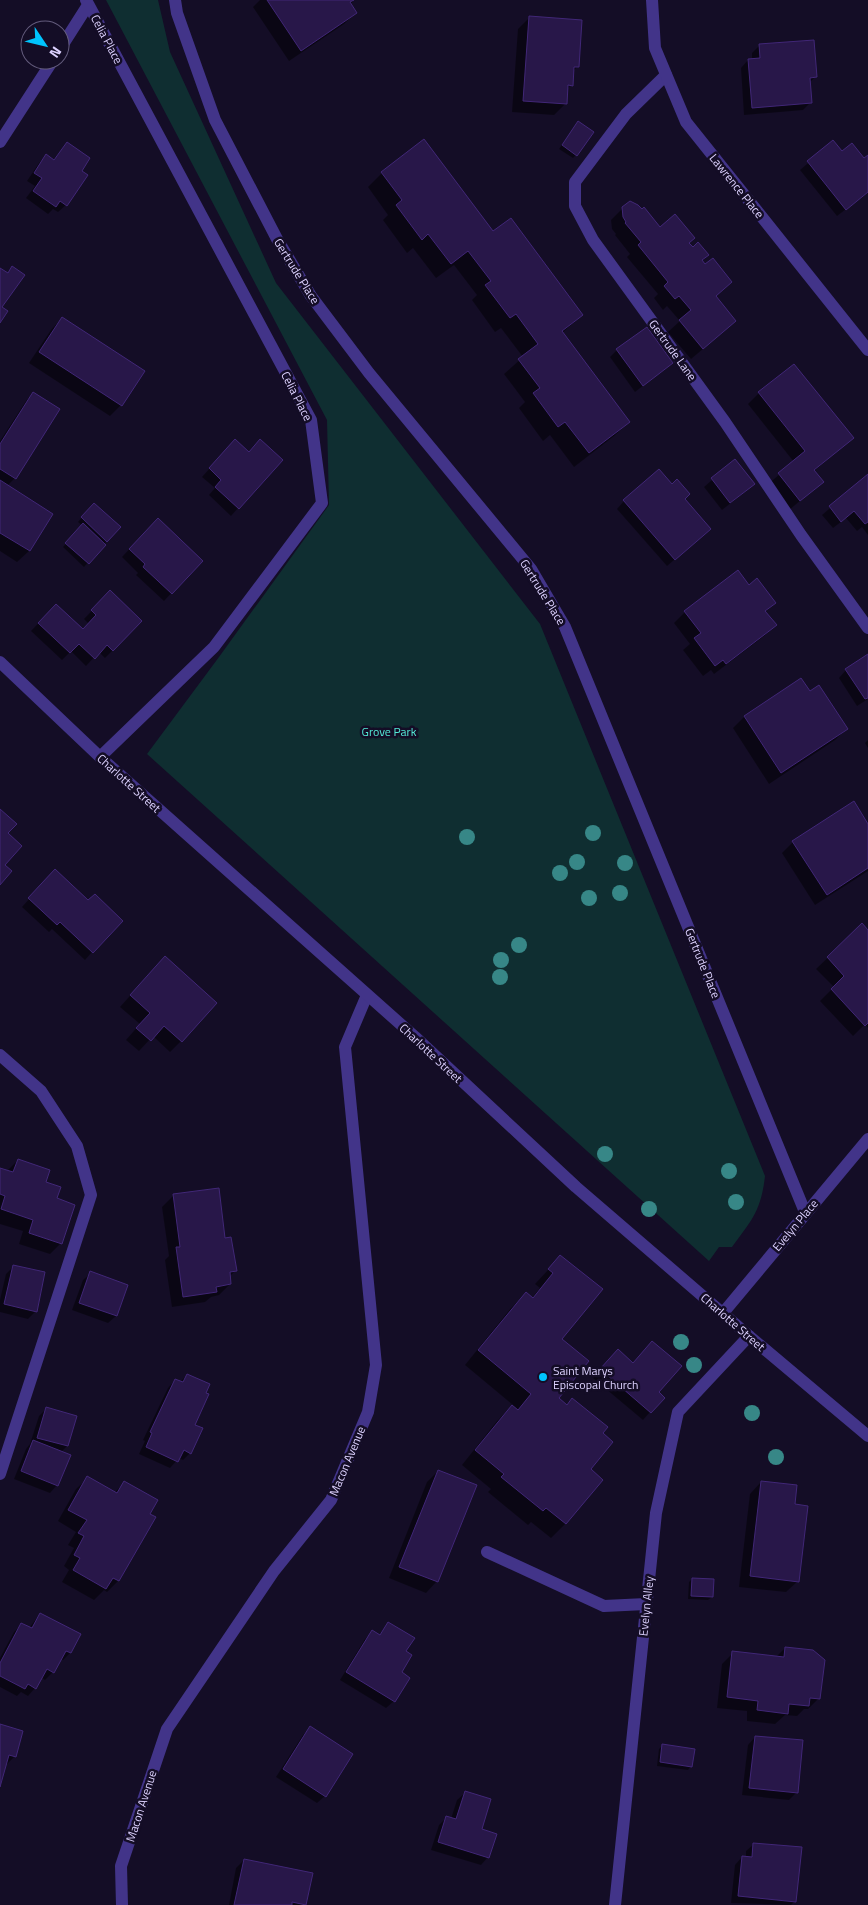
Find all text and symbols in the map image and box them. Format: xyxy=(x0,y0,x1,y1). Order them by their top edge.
street label: Celia Place xyxy=(86,11,128,67)
north arrow xyxy=(20,20,70,70)
text: N xyxy=(45,43,67,63)
street label: Lawrence Place xyxy=(705,150,769,222)
street label: Gertrude Place xyxy=(269,234,325,308)
street label: Gertrude Lane xyxy=(644,315,702,385)
street label: Celia Place xyxy=(276,368,318,424)
street label: Gertrude Place xyxy=(515,555,571,629)
park label: Grove Park xyxy=(362,722,417,741)
street label: Charlotte Street xyxy=(93,749,166,817)
street label: Gertrude Place xyxy=(680,925,726,1001)
street label: Charlotte Street xyxy=(395,1019,467,1088)
street label: Evelyn Place xyxy=(767,1195,823,1255)
street label: Charlotte Street xyxy=(696,1289,770,1356)
place label: Saint Marys Episcopal Church xyxy=(553,1361,638,1394)
marker: Saint Marys Episcopal Church xyxy=(537,1371,549,1383)
street label: Macon Avenue xyxy=(324,1423,370,1499)
street label: Evelyn Alley xyxy=(633,1575,659,1637)
street label: Macon Avenue xyxy=(120,1768,162,1844)

